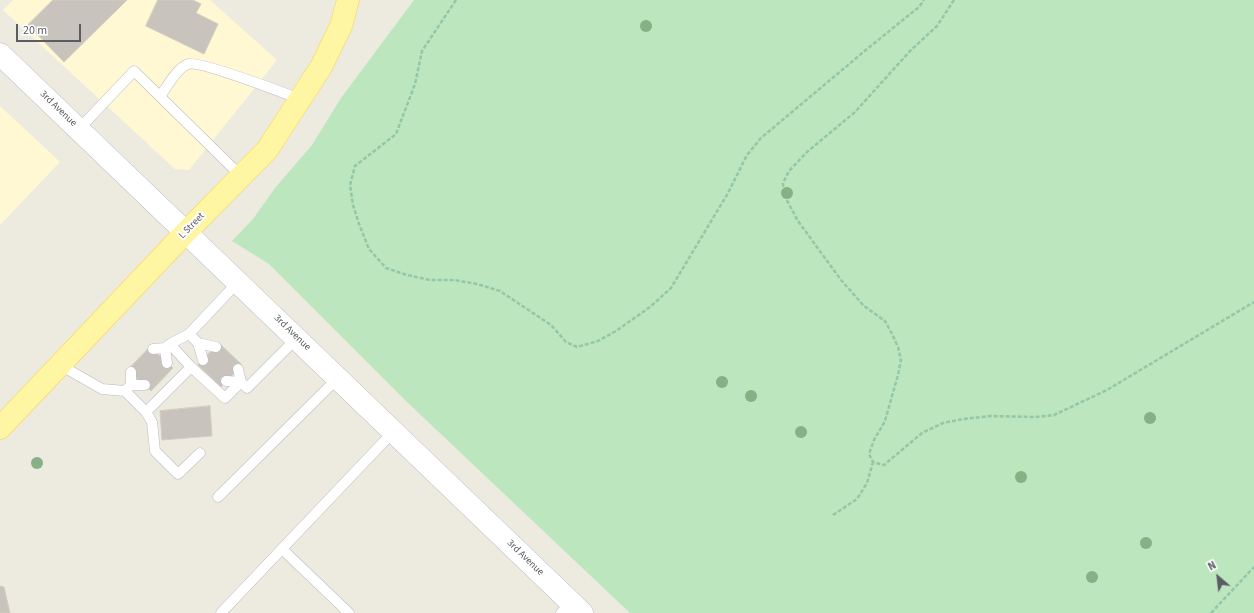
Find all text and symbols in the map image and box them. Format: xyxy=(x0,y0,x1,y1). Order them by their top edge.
scale bar xyxy=(18,16,83,42)
text: 20 m xyxy=(23,22,47,39)
street label: 3rd Avenue xyxy=(37,88,79,130)
street label: L Street xyxy=(177,210,207,242)
street label: 3rd Avenue xyxy=(271,312,313,354)
street label: 3rd Avenue xyxy=(504,537,546,579)
north arrow xyxy=(1198,557,1238,597)
text: N xyxy=(1205,558,1219,574)

